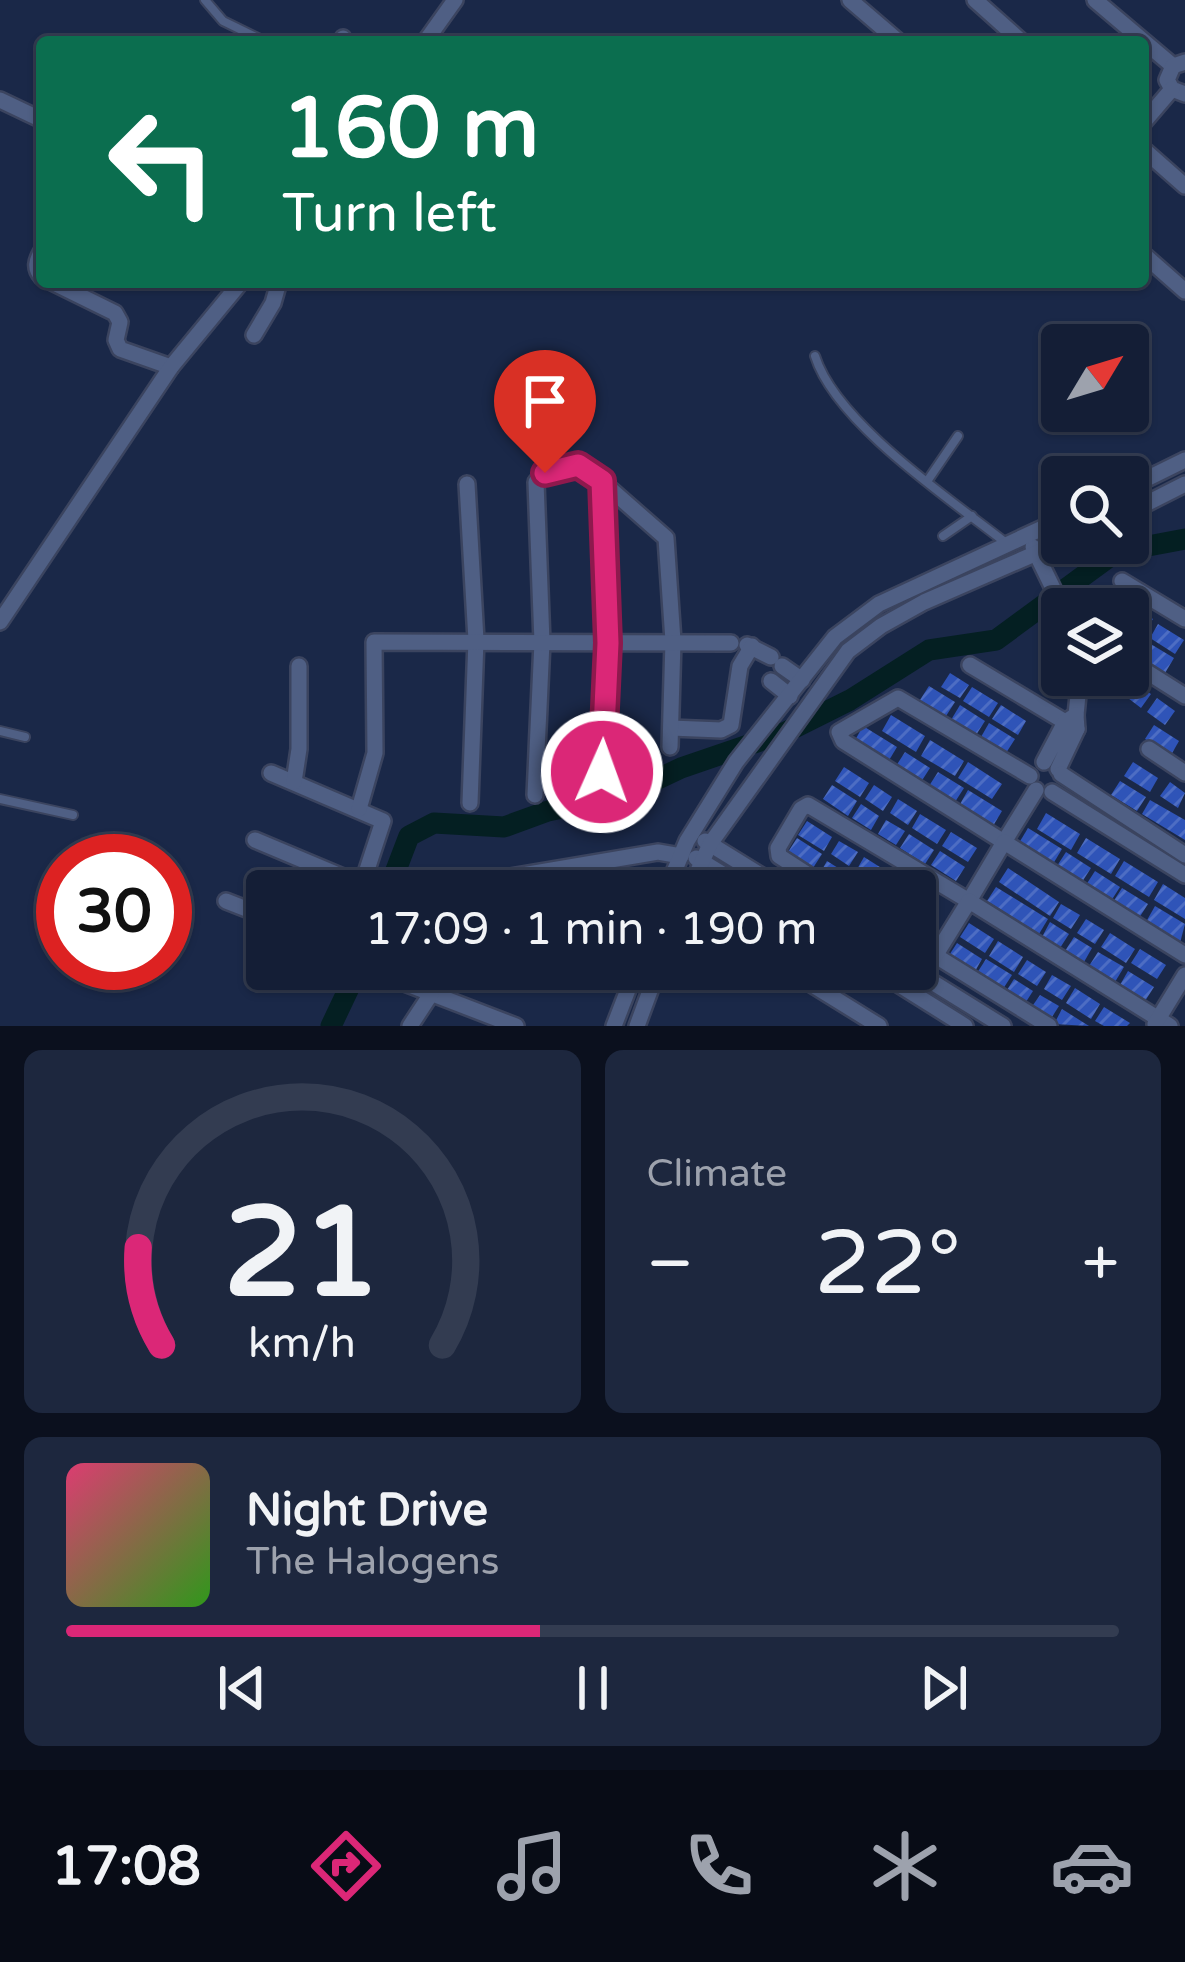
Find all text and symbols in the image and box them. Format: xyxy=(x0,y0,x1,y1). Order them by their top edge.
text: 160 m xyxy=(282,79,539,180)
icon: left xyxy=(84,84,240,240)
text: Turn left xyxy=(282,181,497,246)
north arrow xyxy=(1041,324,1149,432)
map controls xyxy=(1041,324,1149,696)
pin xyxy=(494,350,596,473)
icon: arrive xyxy=(512,368,578,434)
button: search xyxy=(1041,456,1149,564)
button: layers xyxy=(1041,588,1149,696)
position arrow xyxy=(539,709,665,835)
speed limit sign: 30 xyxy=(36,834,192,990)
text: 17:09 · 1 min · 190 m xyxy=(365,903,817,957)
text: Climate xyxy=(647,1150,787,1197)
text: 21 xyxy=(224,1179,381,1330)
text: 22° xyxy=(814,1210,961,1319)
text: − xyxy=(647,1224,694,1304)
text: + xyxy=(1082,1224,1119,1304)
text: km/h xyxy=(248,1317,356,1368)
text: Night Drive xyxy=(246,1484,488,1538)
text: The Halogens xyxy=(246,1538,499,1585)
icon: previous xyxy=(209,1655,275,1721)
icon: pause xyxy=(560,1655,626,1721)
icon: next xyxy=(911,1655,977,1721)
icon: directions xyxy=(304,1824,388,1908)
icon: music xyxy=(490,1824,574,1908)
icon: phone xyxy=(677,1824,761,1908)
icon: climate xyxy=(863,1824,947,1908)
icon: car xyxy=(1050,1824,1134,1908)
text: 17:08 xyxy=(51,1834,201,1899)

